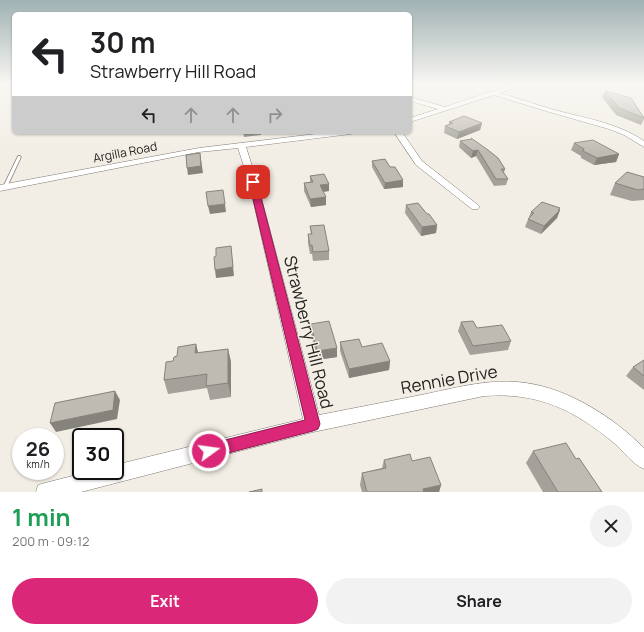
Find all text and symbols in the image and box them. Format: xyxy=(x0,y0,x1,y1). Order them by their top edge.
text: 30 m xyxy=(90,23,155,61)
icon: left xyxy=(24,28,76,80)
text: Strawberry Hill Road xyxy=(90,59,256,83)
icon: left xyxy=(138,104,160,126)
icon: ahead xyxy=(180,104,202,126)
icon: ahead xyxy=(222,104,244,126)
icon: right xyxy=(264,104,286,126)
street label: Argilla Road xyxy=(92,137,158,167)
pin xyxy=(236,165,270,199)
icon: arrive xyxy=(242,171,264,193)
street label: Strawberry Hill Road xyxy=(279,253,339,411)
street label: Rennie Drive xyxy=(399,359,499,399)
speed limit sign: 30 xyxy=(72,428,124,480)
position arrow xyxy=(188,430,230,472)
text: 26 xyxy=(26,435,50,462)
text: km/h xyxy=(26,457,50,471)
text: 1 min xyxy=(12,500,71,533)
button: close xyxy=(590,505,632,547)
text: 200 m · 09:12 xyxy=(12,532,89,550)
button: Exit xyxy=(12,578,318,624)
button: Share xyxy=(326,578,632,624)

